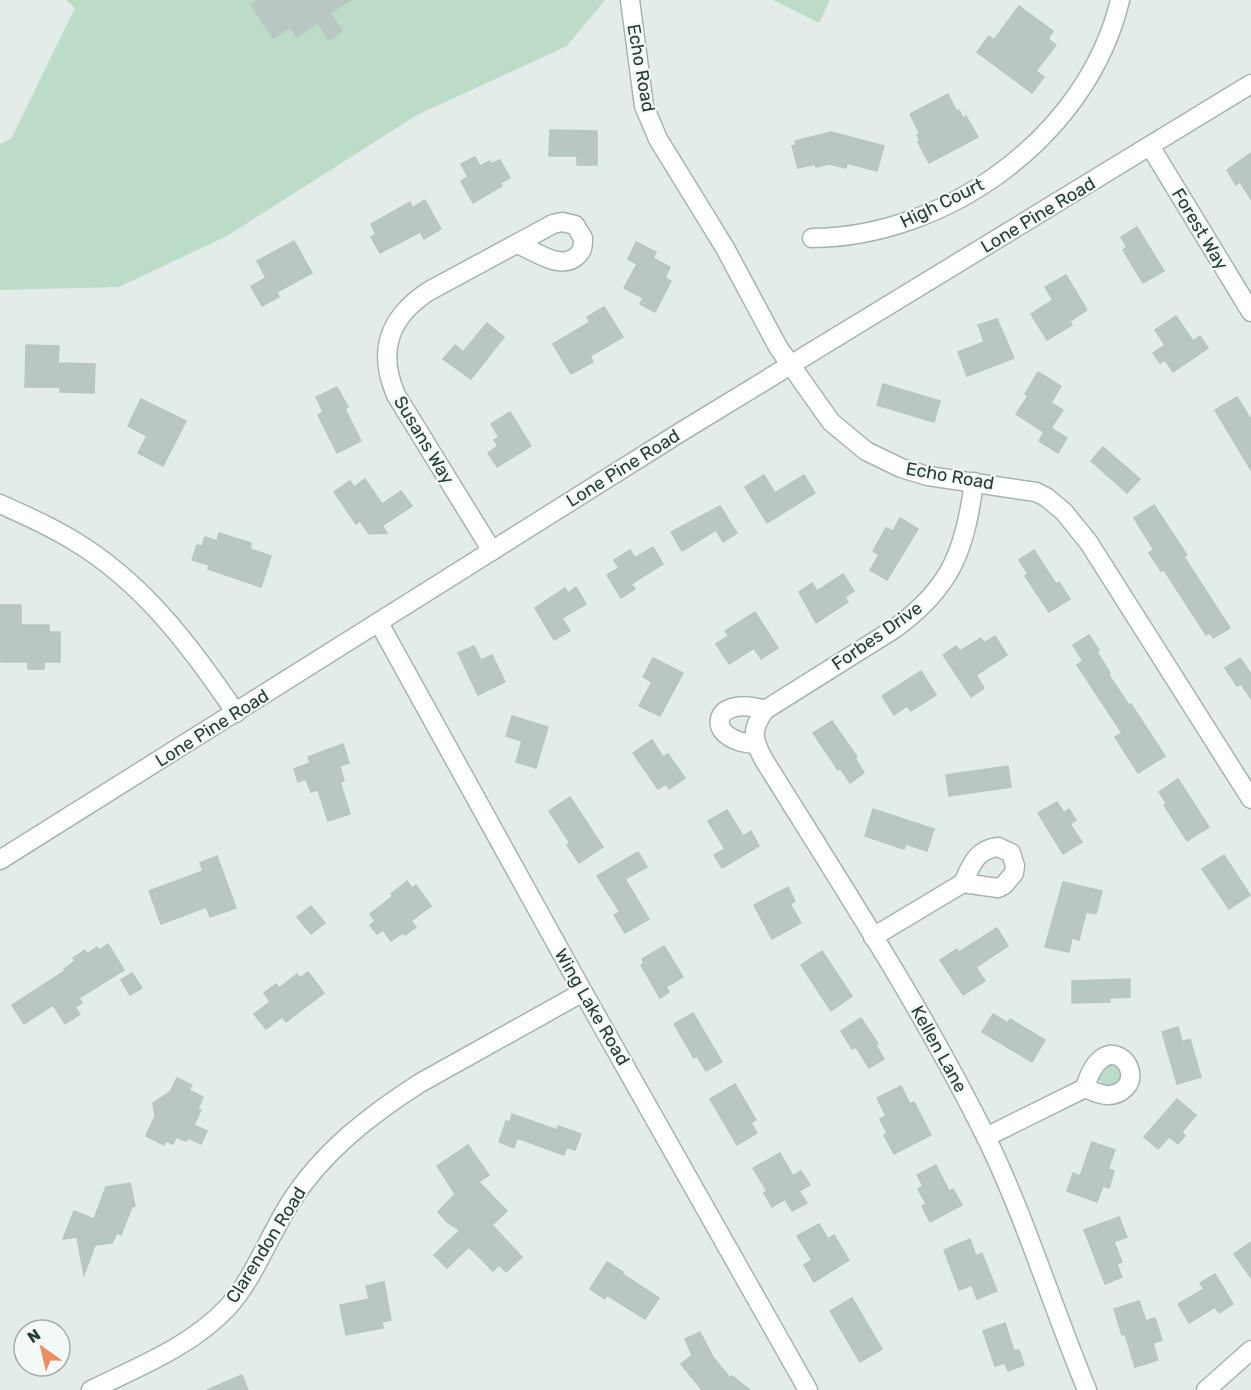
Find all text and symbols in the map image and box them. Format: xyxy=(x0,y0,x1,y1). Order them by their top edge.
street label: Echo Road xyxy=(622,22,660,114)
street label: Lone Pine Road xyxy=(977,172,1099,258)
street label: High Court xyxy=(897,173,987,233)
street label: Forest Way xyxy=(1167,184,1233,274)
street label: Susans Way xyxy=(389,392,459,488)
street label: Lone Pine Road xyxy=(562,424,684,512)
street label: Echo Road xyxy=(904,457,996,495)
street label: Forbes Drive xyxy=(828,597,926,675)
street label: Lone Pine Road xyxy=(151,684,273,772)
street label: Wing Lake Road xyxy=(550,945,634,1069)
street label: Kellen Lane xyxy=(906,1002,972,1096)
street label: Clarendon Road xyxy=(221,1183,311,1307)
north arrow xyxy=(12,1318,72,1378)
text: N xyxy=(24,1325,44,1347)

